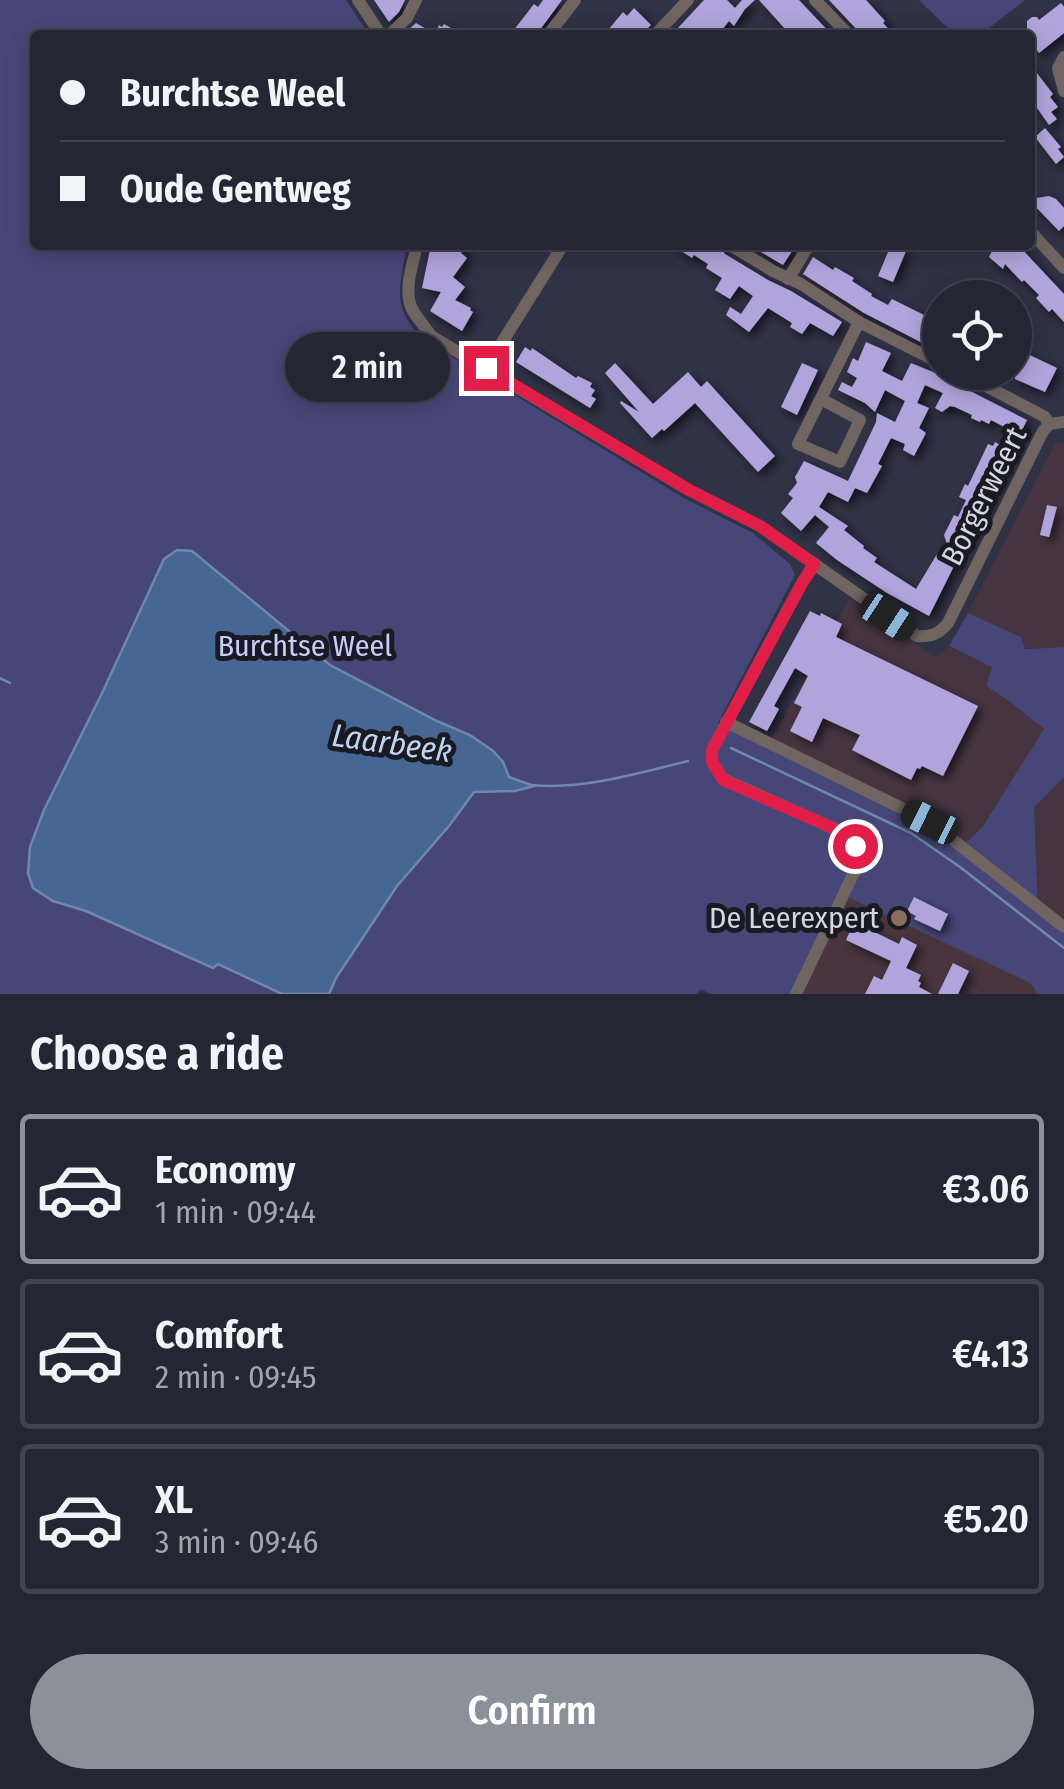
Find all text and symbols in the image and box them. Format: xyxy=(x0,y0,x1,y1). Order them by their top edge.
text: Burchtse Weel xyxy=(120,70,345,116)
text: Oude Gentweg xyxy=(120,166,351,212)
map controls xyxy=(922,280,1032,390)
button: locate xyxy=(922,280,1032,390)
callout: 2 min xyxy=(286,333,451,403)
route end xyxy=(464,346,509,391)
text: 2 min xyxy=(332,348,403,386)
street label: Borgerweert xyxy=(934,421,1034,571)
car xyxy=(855,588,921,646)
park label: Burchtse Weel xyxy=(218,628,392,664)
water label: Laarbeek xyxy=(330,716,454,770)
car xyxy=(896,795,964,849)
route start xyxy=(833,824,878,869)
place label: De Leerexpert xyxy=(709,900,879,936)
marker: De Leerexpert xyxy=(888,907,910,929)
text: Choose a ride xyxy=(30,1027,284,1081)
icon: car xyxy=(35,1144,125,1234)
text: Economy xyxy=(155,1147,295,1193)
text: €3.06 xyxy=(943,1166,1029,1212)
text: 1 min · 09:44 xyxy=(155,1193,316,1231)
icon: car xyxy=(35,1309,125,1399)
text: Comfort xyxy=(155,1312,283,1358)
text: €4.13 xyxy=(952,1331,1029,1377)
text: 2 min · 09:45 xyxy=(155,1358,316,1396)
icon: car xyxy=(35,1474,125,1564)
text: XL xyxy=(155,1477,193,1523)
text: €5.20 xyxy=(944,1496,1029,1542)
text: 3 min · 09:46 xyxy=(155,1523,318,1561)
button: Confirm xyxy=(30,1654,1034,1769)

